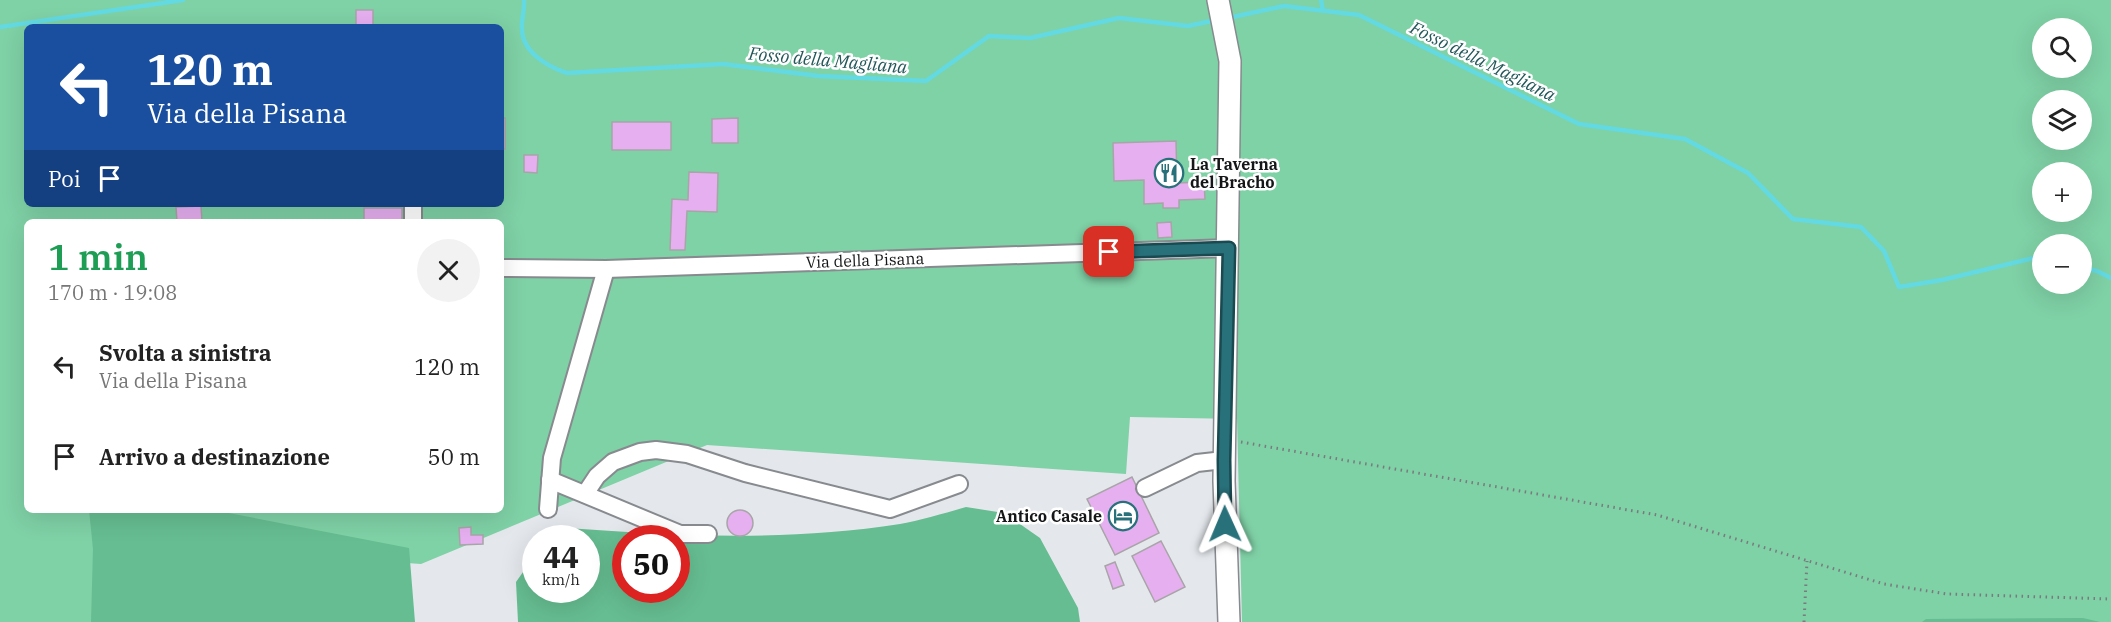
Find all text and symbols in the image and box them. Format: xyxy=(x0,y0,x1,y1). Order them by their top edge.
water label: Fosso della Magliana xyxy=(1406,15,1560,106)
map controls xyxy=(2032,18,2092,294)
button: search xyxy=(2032,18,2092,78)
text: 120 m xyxy=(147,42,273,97)
water label: Fosso della Magliana xyxy=(747,42,908,78)
icon: left xyxy=(48,48,126,126)
button: layers xyxy=(2032,90,2092,150)
text: Via della Pisana xyxy=(147,95,347,130)
place label: La Taverna del Bracho xyxy=(1190,154,1278,192)
restaurant icon: La Taverna del Bracho xyxy=(1153,157,1185,189)
icon: arrive xyxy=(93,162,126,195)
button: + xyxy=(2032,162,2092,222)
text: Poi xyxy=(48,164,81,193)
pin xyxy=(1083,226,1134,277)
text: 1 min xyxy=(48,233,148,280)
button: − xyxy=(2032,234,2092,294)
icon: arrive xyxy=(1092,235,1125,268)
button: close xyxy=(417,239,480,302)
street label: Via della Pisana xyxy=(805,248,925,272)
text: 170 m · 19:08 xyxy=(48,279,177,306)
text: Svolta a sinistra xyxy=(99,338,272,367)
icon: left xyxy=(48,350,81,383)
text: 120 m xyxy=(414,352,480,381)
text: Via della Pisana xyxy=(99,367,247,394)
icon: arrive xyxy=(48,440,81,473)
text: Arrivo a destinazione xyxy=(99,442,330,471)
text: 50 m xyxy=(428,442,480,471)
position arrow xyxy=(1193,492,1257,556)
hotel icon: Antico Casale xyxy=(1107,500,1139,532)
place label: Antico Casale xyxy=(996,506,1102,526)
speed limit sign: 50 xyxy=(612,525,690,603)
text: 44 xyxy=(543,537,579,576)
text: km/h xyxy=(542,570,580,589)

